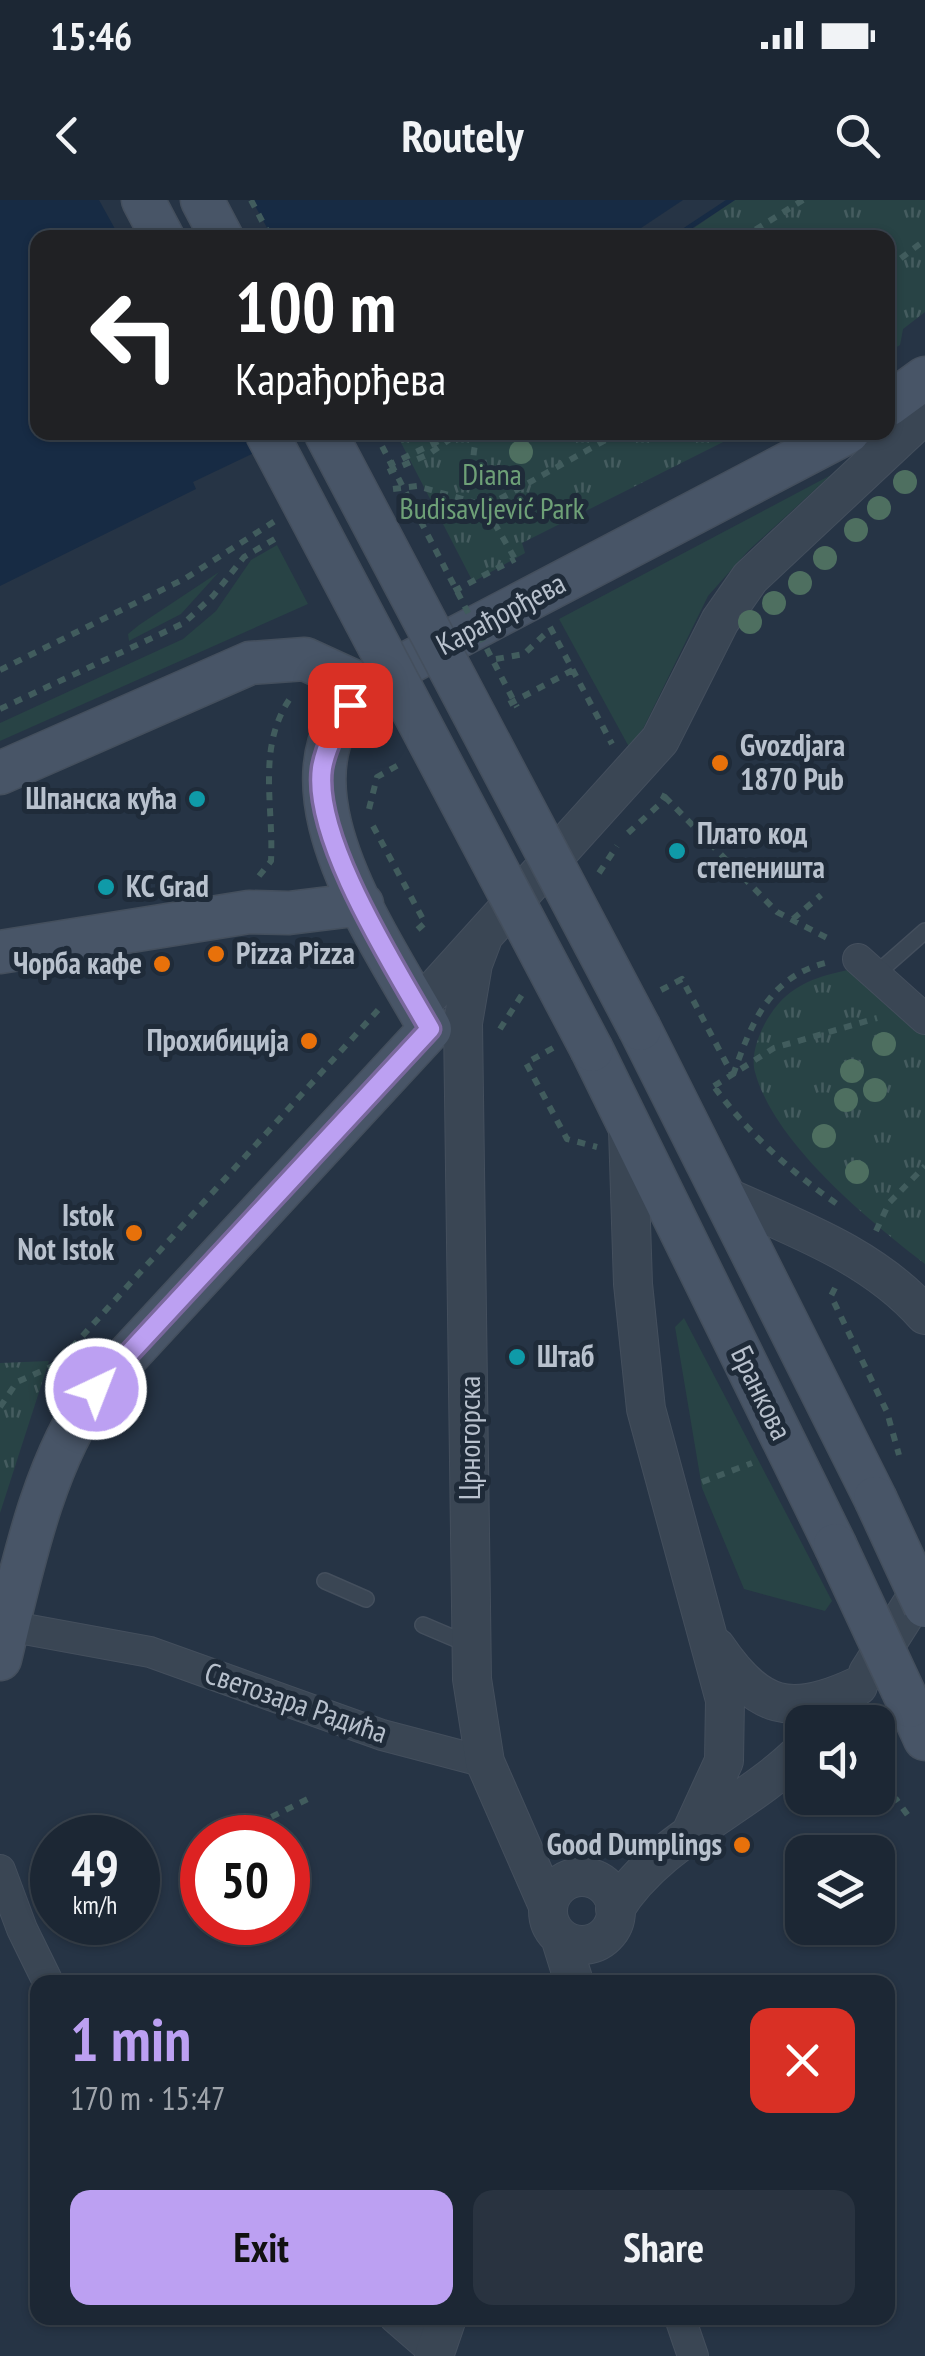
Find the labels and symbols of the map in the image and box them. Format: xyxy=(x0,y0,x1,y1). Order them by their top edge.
park label: Diana Budisavljević Park xyxy=(400,454,585,527)
street label: Карађорђева xyxy=(429,562,572,663)
pin xyxy=(308,663,393,748)
place label: Gvozdjara 1870 Pub xyxy=(740,725,845,798)
marker: Gvozdjara 1870 Pub xyxy=(709,752,731,774)
place label: Шпанска кућа xyxy=(26,778,177,817)
marker: Шпанска кућа xyxy=(186,788,208,810)
place label: Плато код степеништа xyxy=(697,813,825,886)
marker: Плато код степеништа xyxy=(666,840,688,862)
place label: KC Grad xyxy=(126,866,209,905)
marker: KC Grad xyxy=(95,876,117,898)
place label: Pizza Pizza xyxy=(236,933,355,972)
place label: Чорба кафе xyxy=(13,943,142,982)
marker: Pizza Pizza xyxy=(205,943,227,965)
marker: Чорба кафе xyxy=(151,953,173,975)
place label: Прохибиција xyxy=(147,1020,289,1059)
marker: Прохибиција xyxy=(298,1030,320,1052)
place label: Istok Not Istok xyxy=(17,1195,115,1268)
marker: Istok Not Istok xyxy=(123,1222,145,1244)
place label: Штаб xyxy=(537,1336,594,1375)
position arrow xyxy=(44,1337,148,1441)
street label: Бранкова xyxy=(723,1339,802,1446)
marker: Штаб xyxy=(506,1346,528,1368)
street label: Црногорска xyxy=(449,1376,488,1500)
street label: Светозара Радића xyxy=(200,1652,393,1751)
speed limit sign: 50 xyxy=(180,1815,310,1945)
place label: Good Dumplings xyxy=(547,1824,722,1863)
marker: Good Dumplings xyxy=(731,1834,753,1856)

